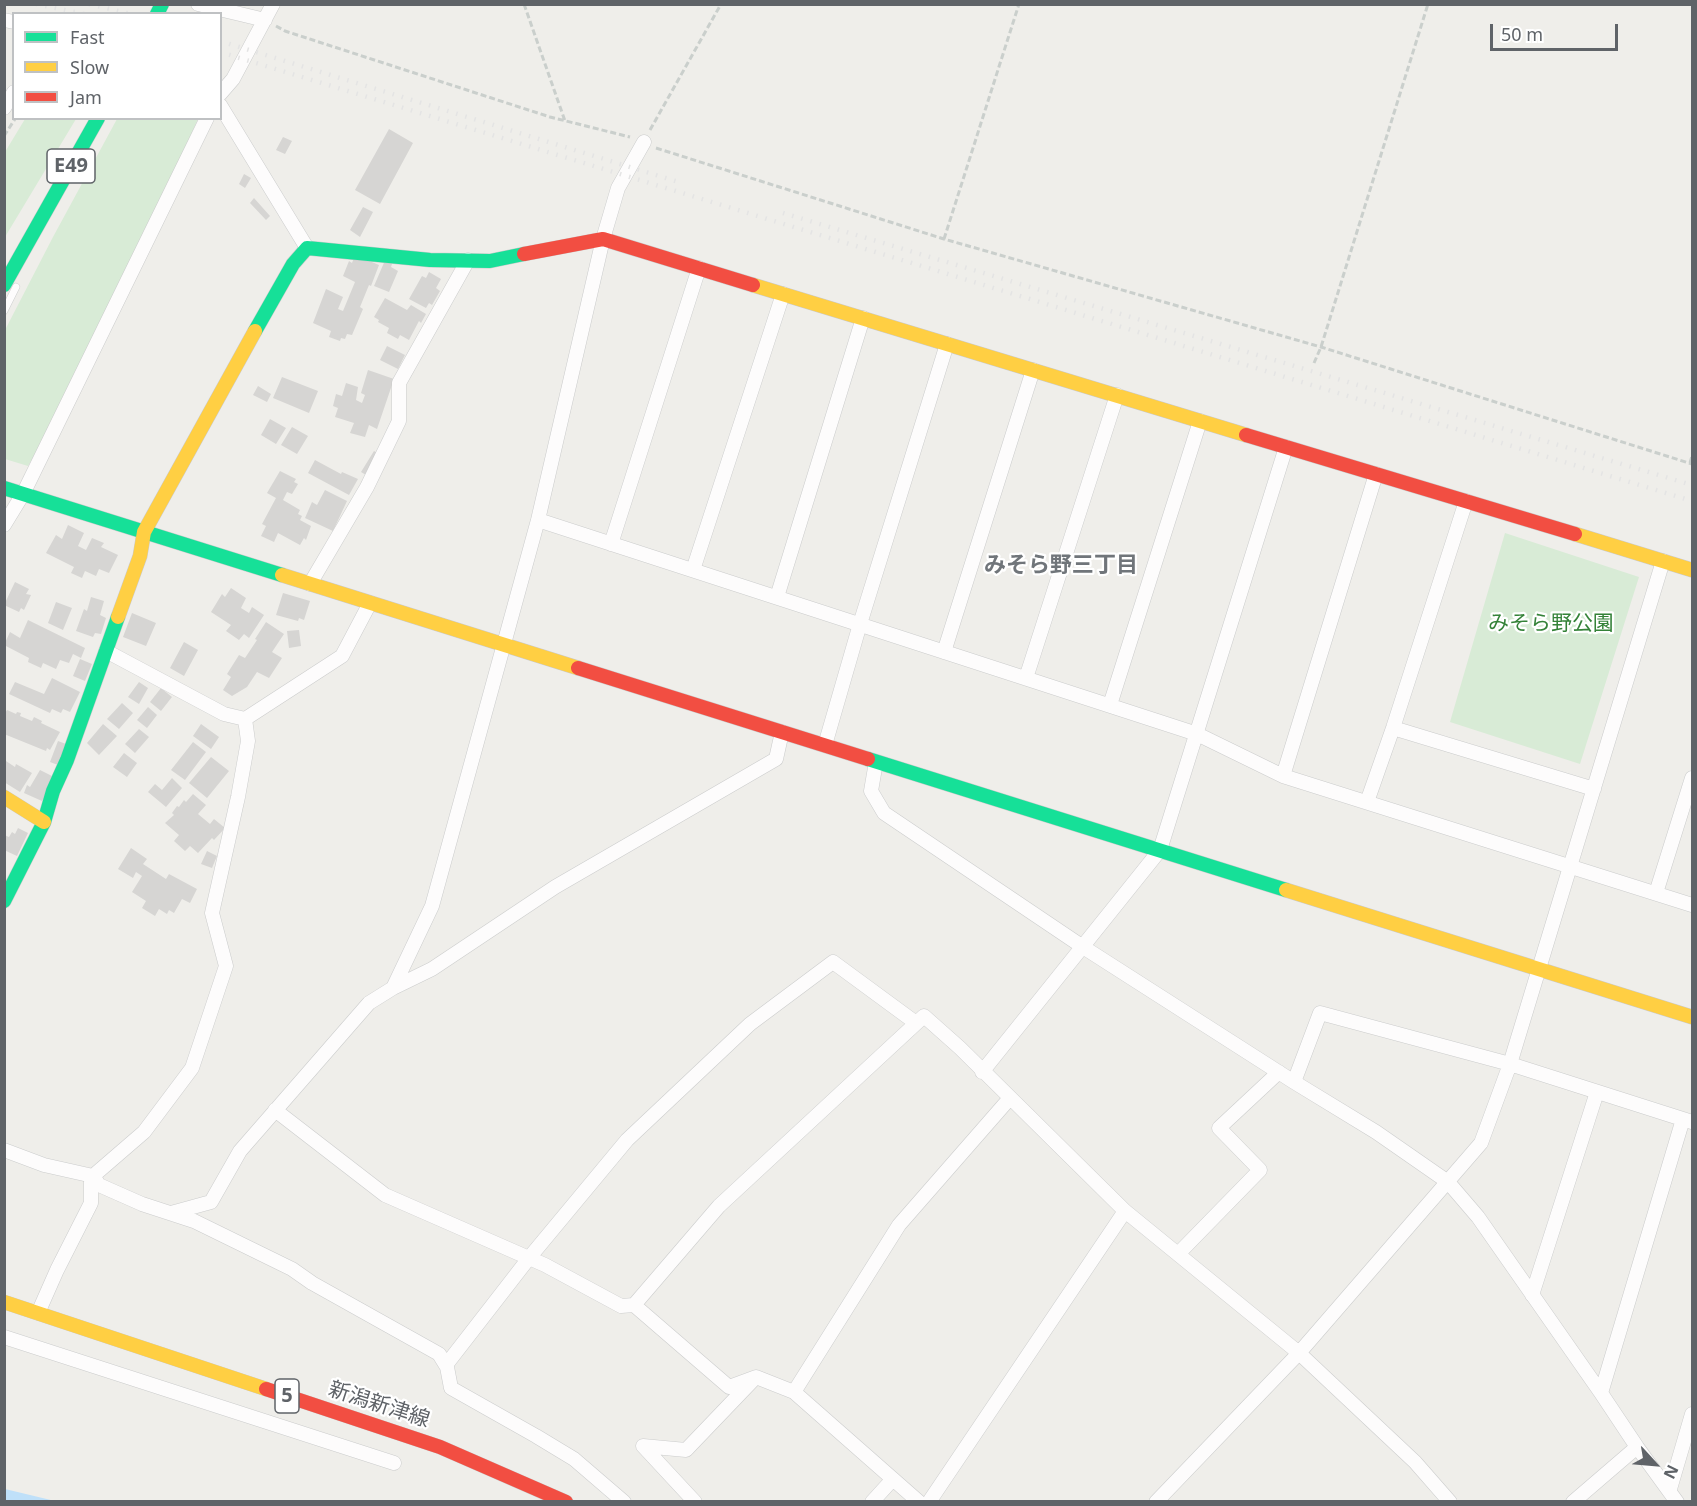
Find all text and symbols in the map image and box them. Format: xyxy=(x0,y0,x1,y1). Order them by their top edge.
legend xyxy=(12,12,222,120)
scale bar xyxy=(1493,12,1620,50)
text: 50 m xyxy=(1501,22,1543,46)
text: Fast xyxy=(70,25,105,49)
text: Slow xyxy=(70,55,109,79)
text: Jam xyxy=(70,85,102,109)
road number: E49 xyxy=(47,149,95,183)
district label: みそら野三丁目 xyxy=(984,553,1138,579)
park label: みそら野公園 xyxy=(1488,611,1614,637)
street label: 新潟新津線 xyxy=(325,1377,433,1433)
road number: 5 xyxy=(275,1379,299,1413)
north arrow xyxy=(1625,1434,1685,1494)
text: N xyxy=(1658,1461,1684,1483)

